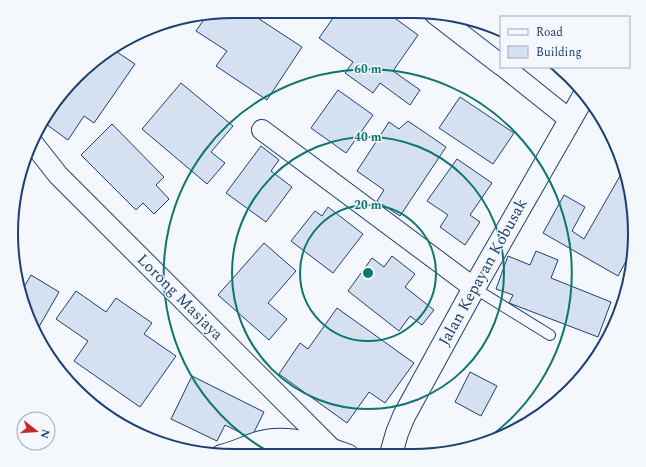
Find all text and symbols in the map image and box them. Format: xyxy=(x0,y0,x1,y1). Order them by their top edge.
legend xyxy=(500,16,630,68)
text: Road xyxy=(536,23,563,42)
text: Building xyxy=(536,43,582,62)
text: 60 m xyxy=(354,60,382,79)
text: 40 m xyxy=(354,128,382,147)
street label: Jalan Kepayan Kobusak xyxy=(432,194,534,350)
text: 20 m xyxy=(354,196,382,215)
street label: Lorong Masjaya xyxy=(131,248,229,346)
centre of rings xyxy=(361,266,375,280)
north arrow xyxy=(16,411,56,451)
text: N xyxy=(36,427,55,441)

